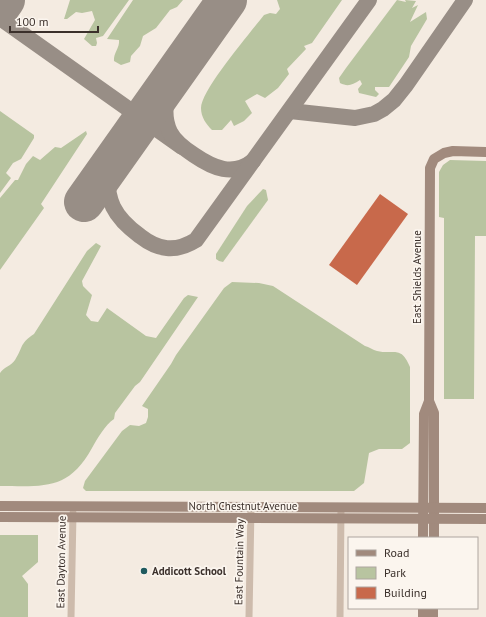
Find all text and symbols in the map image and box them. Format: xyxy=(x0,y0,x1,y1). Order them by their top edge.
scale bar xyxy=(10,8,98,34)
text: 100 m xyxy=(16,14,49,29)
street label: East Shields Avenue xyxy=(410,230,424,324)
street label: North Chestnut Avenue xyxy=(189,499,298,513)
street label: East Dayton Avenue xyxy=(53,515,69,609)
street label: East Fountain Way xyxy=(231,518,247,605)
legend xyxy=(348,537,478,609)
text: Road xyxy=(384,545,409,560)
place label: Addicott School xyxy=(152,564,227,578)
text: Park xyxy=(384,565,406,580)
marker: Addicott School xyxy=(139,566,149,576)
text: Building xyxy=(384,585,427,600)

